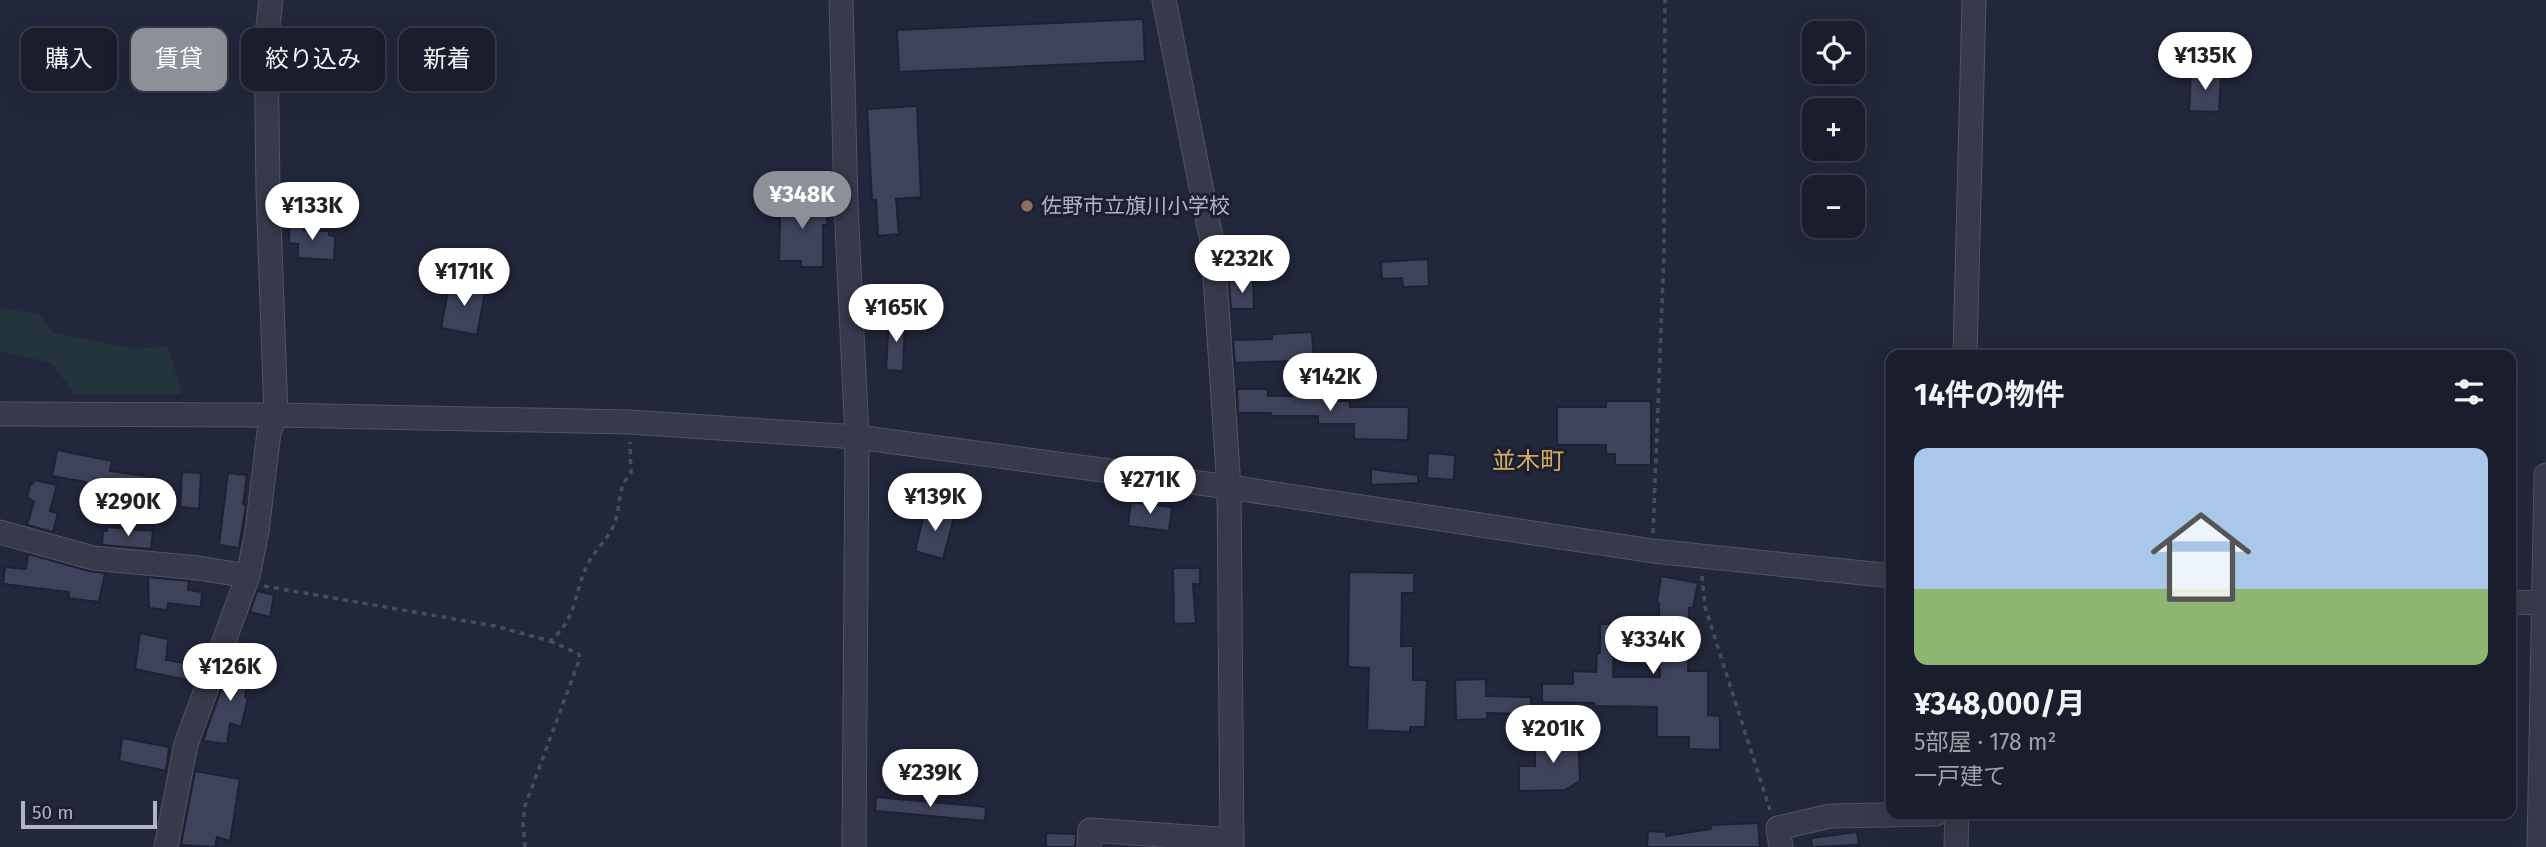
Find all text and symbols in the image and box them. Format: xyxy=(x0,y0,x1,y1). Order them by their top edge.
map controls xyxy=(1802,21,1865,238)
button: locate xyxy=(1802,21,1865,84)
chip: 購入 xyxy=(21,28,117,91)
chip: 賃貸 xyxy=(131,28,227,91)
chip: 絞り込み xyxy=(241,28,385,91)
chip: 新着 xyxy=(399,28,495,91)
pin: ¥135K xyxy=(2156,32,2254,92)
text: ¥135K xyxy=(2174,41,2236,69)
button: + xyxy=(1802,98,1865,161)
pin: ¥348K xyxy=(753,172,851,231)
button: − xyxy=(1802,175,1865,238)
text: ¥348K xyxy=(769,180,835,208)
pin: ¥133K xyxy=(263,182,361,242)
text: ¥133K xyxy=(281,191,343,219)
place label: 佐野市立旗川小学校 xyxy=(1041,193,1230,219)
marker: 佐野市立旗川小学校 xyxy=(1019,198,1035,214)
pin: ¥232K xyxy=(1193,236,1291,295)
text: ¥232K xyxy=(1211,244,1273,272)
pin: ¥171K xyxy=(415,248,513,308)
text: ¥171K xyxy=(435,257,493,285)
pin: ¥165K xyxy=(847,284,945,344)
text: ¥165K xyxy=(865,293,927,321)
pin: ¥142K xyxy=(1281,354,1379,413)
text: ¥142K xyxy=(1299,362,1361,390)
icon: filters xyxy=(2450,373,2488,411)
text: 14件の物件 xyxy=(1914,377,2065,413)
district label: 並木町 xyxy=(1492,447,1564,475)
pin: ¥271K xyxy=(1101,456,1199,516)
text: ¥271K xyxy=(1120,465,1180,493)
pin: ¥139K xyxy=(886,474,984,533)
pin: ¥290K xyxy=(79,478,177,538)
text: ¥139K xyxy=(904,482,966,510)
text: ¥290K xyxy=(95,487,161,515)
icon: home xyxy=(2138,494,2264,620)
pin: ¥334K xyxy=(1604,616,1702,676)
text: ¥334K xyxy=(1621,625,1685,653)
pin: ¥126K xyxy=(181,644,279,703)
text: ¥126K xyxy=(199,652,261,680)
text: ¥348,000/月 xyxy=(1914,686,2086,722)
pin: ¥201K xyxy=(1504,706,1602,765)
text: ¥201K xyxy=(1522,714,1584,742)
text: 5部屋 · 178 m² xyxy=(1914,728,2057,756)
pin: ¥239K xyxy=(881,750,979,809)
text: ¥239K xyxy=(898,758,962,786)
text: 一戸建て xyxy=(1914,762,2006,790)
scale bar xyxy=(21,798,158,830)
text: 50 m xyxy=(32,801,73,824)

